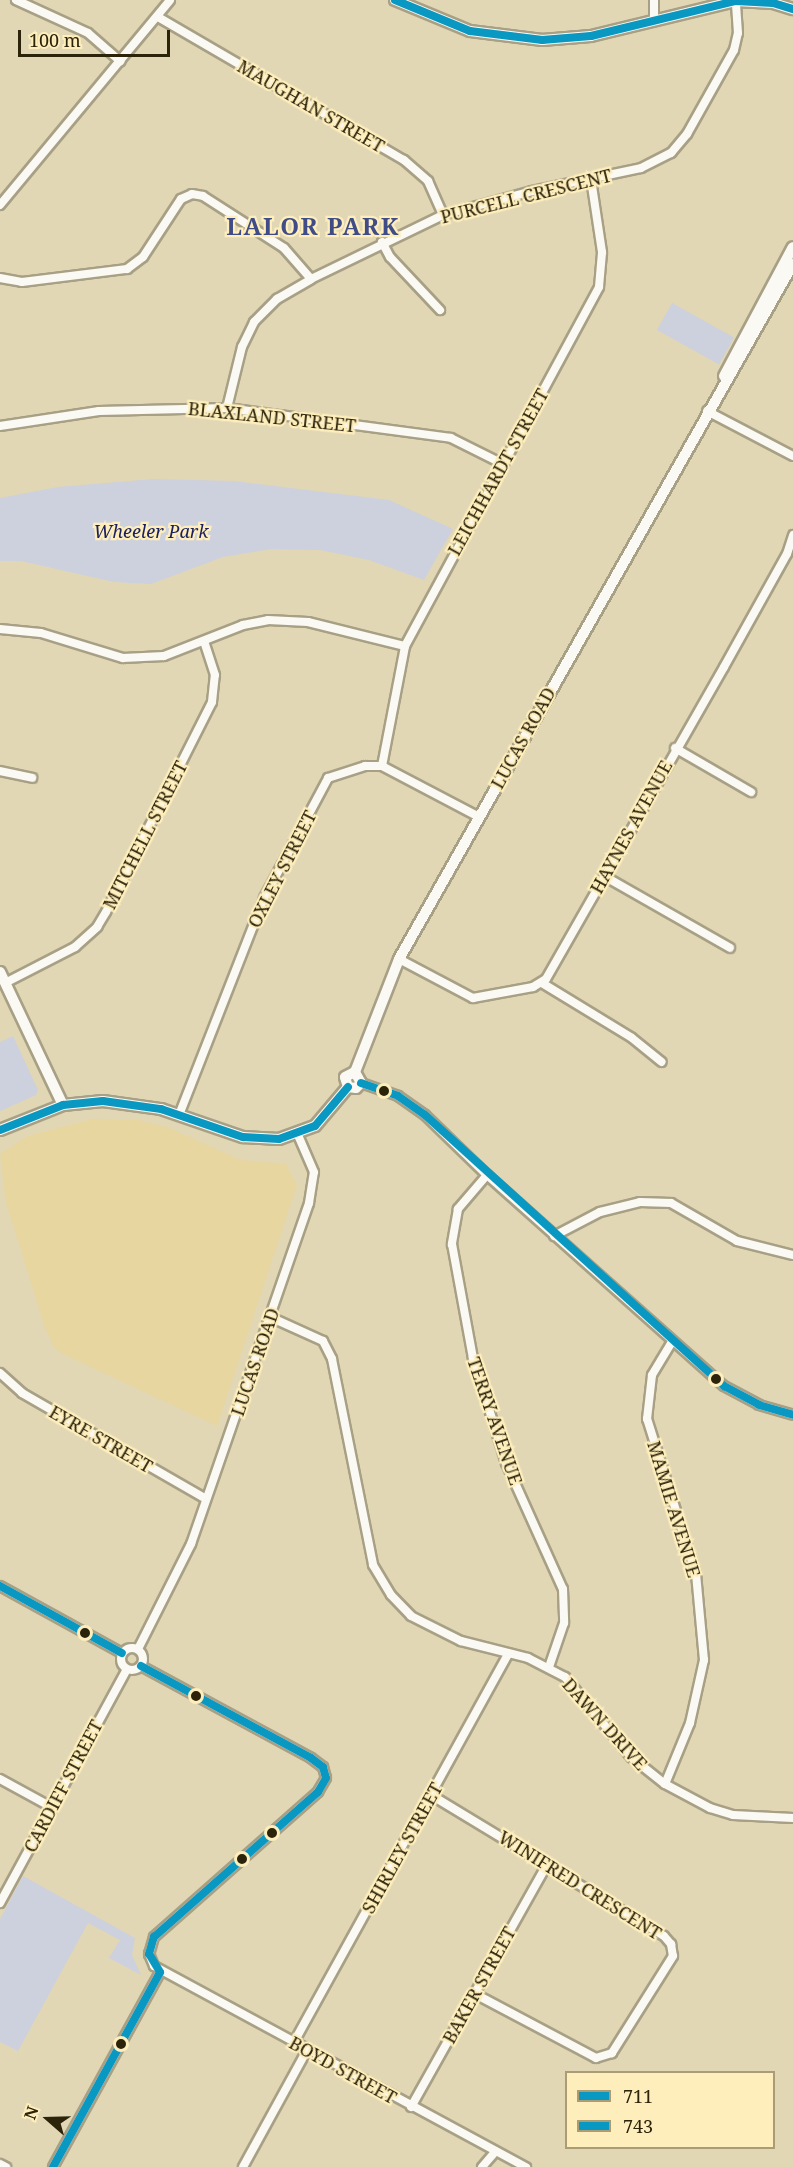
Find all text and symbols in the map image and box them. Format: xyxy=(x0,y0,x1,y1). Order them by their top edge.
scale bar xyxy=(21,18,172,56)
text: 100 m xyxy=(29,28,81,52)
street label: MAUGHAN STREET xyxy=(234,55,388,157)
street label: PURCELL CRESCENT xyxy=(438,164,614,228)
district label: LALOR PARK xyxy=(226,212,400,240)
street label: LEICHHARDT STREET xyxy=(443,385,553,559)
street label: BLAXLAND STREET xyxy=(187,397,357,437)
park label: Wheeler Park xyxy=(93,520,209,542)
street label: LUCAS ROAD xyxy=(486,684,560,792)
street label: MITCHELL STREET xyxy=(98,757,192,913)
street label: HAYNES AVENUE xyxy=(585,757,677,897)
street label: OXLEY STREET xyxy=(243,807,321,931)
unlabelled marker xyxy=(378,1085,390,1097)
street label: LUCAS ROAD xyxy=(226,1305,284,1419)
street label: TERRY AVENUE xyxy=(463,1354,527,1488)
unlabelled marker xyxy=(710,1373,722,1385)
street label: EYRE STREET xyxy=(46,1401,156,1477)
street label: MAMIE AVENUE xyxy=(643,1438,705,1580)
unlabelled marker xyxy=(79,1627,91,1639)
street label: DAWN DRIVE xyxy=(558,1674,652,1774)
unlabelled marker xyxy=(190,1690,202,1702)
street label: CARDIFF STREET xyxy=(19,1716,107,1856)
street label: SHIRLEY STREET xyxy=(357,1779,447,1917)
street label: WINIFRED CRESCENT xyxy=(495,1826,665,1944)
unlabelled marker xyxy=(266,1827,278,1839)
unlabelled marker xyxy=(236,1853,248,1865)
street label: BAKER STREET xyxy=(438,1923,520,2047)
street label: BOYD STREET xyxy=(286,2032,400,2108)
unlabelled marker xyxy=(115,2038,127,2050)
legend xyxy=(565,2071,775,2149)
text: 711 xyxy=(623,2084,653,2108)
north arrow xyxy=(18,2089,78,2149)
text: N xyxy=(19,2103,44,2123)
text: 743 xyxy=(623,2114,653,2138)

